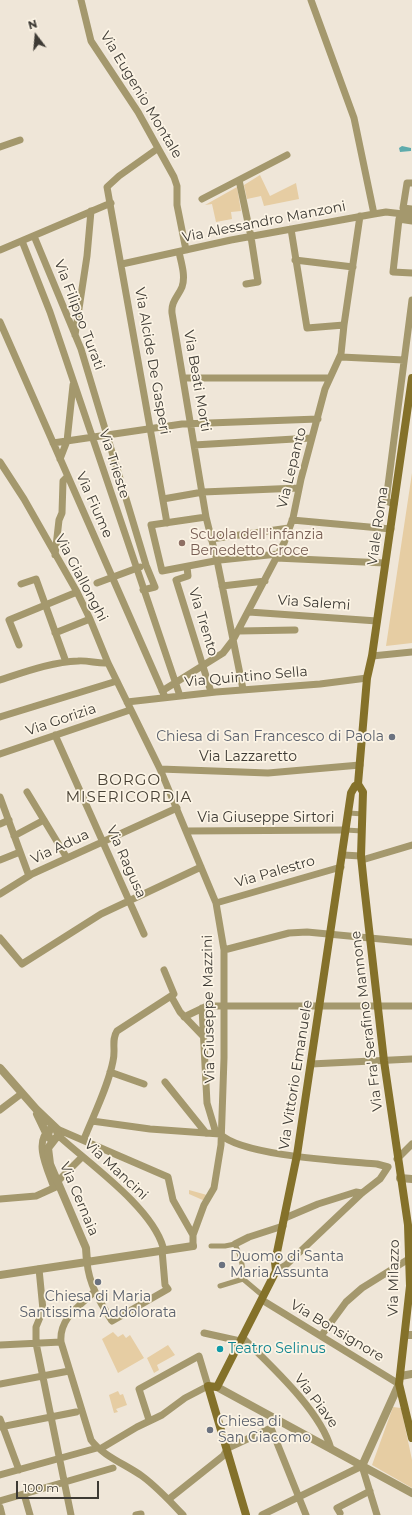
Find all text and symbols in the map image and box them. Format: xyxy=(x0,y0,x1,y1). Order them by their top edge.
north arrow xyxy=(16,16,56,56)
text: N xyxy=(26,17,39,32)
street label: Via Eugenio Montale xyxy=(96,28,186,162)
street label: Via Alessandro Manzoni xyxy=(181,198,347,246)
street label: Via Filippo Turati xyxy=(50,257,108,373)
street label: Via Alcide De Gasperi xyxy=(131,286,173,436)
street label: Via Beati Morti xyxy=(180,329,214,433)
street label: Via Lepanto xyxy=(274,426,310,510)
street label: Via Trieste xyxy=(95,427,133,501)
street label: Via Fiume xyxy=(72,469,116,541)
street label: Viale Roma xyxy=(364,485,392,567)
place label: Scuola dell'infanzia Benedetto Croce xyxy=(190,527,323,560)
street label: Via Giallonghi xyxy=(51,531,111,625)
marker: Scuola dell'infanzia Benedetto Croce xyxy=(177,538,187,548)
street label: Via Trento xyxy=(185,586,221,658)
street label: Via Salemi xyxy=(277,592,351,614)
street label: Via Quintino Sella xyxy=(184,663,308,691)
street label: Via Gorizia xyxy=(24,700,98,740)
place label: Chiesa di San Francesco di Paola xyxy=(156,729,384,745)
marker: Chiesa di San Francesco di Paola xyxy=(387,732,397,742)
street label: Via Lazzaretto xyxy=(199,749,297,765)
district label: BORGO MISERICORDIA xyxy=(66,772,192,807)
street label: Via Giuseppe Sirtori xyxy=(197,810,335,826)
street label: Via Ragusa xyxy=(103,823,149,901)
street label: Via Adua xyxy=(28,826,92,868)
street label: Via Palestro xyxy=(233,853,317,891)
street label: Via Fra' Serafino Mannone xyxy=(348,930,386,1112)
street label: Via Giuseppe Mazzini xyxy=(199,935,219,1083)
street label: Via Vittorio Emanuele xyxy=(276,999,316,1151)
street label: Via Mancini xyxy=(81,1136,151,1204)
street label: Via Cernaia xyxy=(56,1160,102,1238)
street label: Via Milazzo xyxy=(385,1239,403,1317)
place label: Duomo di Santa Maria Assunta xyxy=(230,1249,344,1282)
marker: Duomo di Santa Maria Assunta xyxy=(217,1260,227,1270)
marker: Chiesa di Maria Santissima Addolorata xyxy=(93,1277,103,1287)
place label: Chiesa di Maria Santissima Addolorata xyxy=(19,1289,177,1322)
street label: Via Bonsignore xyxy=(287,1296,387,1366)
place label: Teatro Selinus xyxy=(228,1341,326,1357)
marker: Teatro Selinus xyxy=(215,1344,225,1354)
street label: Via Piave xyxy=(290,1371,342,1431)
place label: Chiesa di San Giacomo xyxy=(218,1414,311,1446)
marker: Chiesa di San Giacomo xyxy=(205,1425,215,1435)
scale bar xyxy=(18,1473,101,1499)
text: 100 m xyxy=(23,1480,59,1495)

